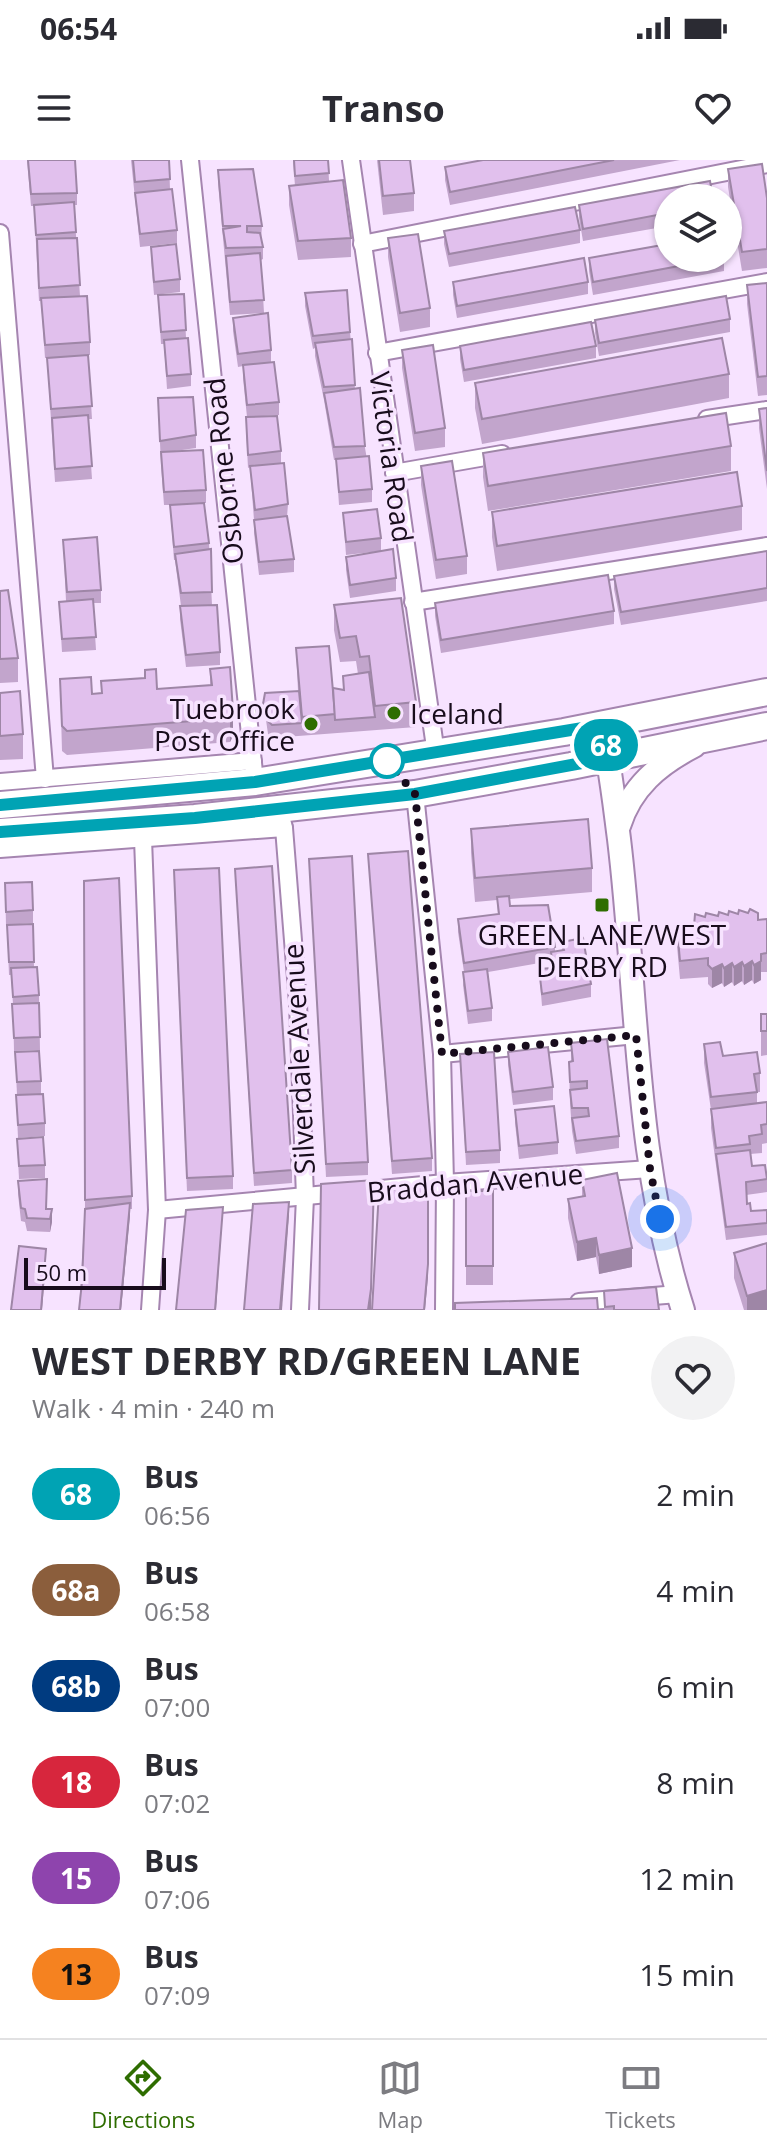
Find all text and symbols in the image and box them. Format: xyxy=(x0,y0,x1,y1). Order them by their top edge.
text: 06:54 xyxy=(40,8,117,49)
text: Transo xyxy=(322,84,445,133)
icon: menu xyxy=(32,86,76,130)
icon: heart xyxy=(691,86,735,130)
map controls xyxy=(654,184,742,272)
button: layers xyxy=(654,184,742,272)
street label: Victoria Road xyxy=(361,369,423,545)
street label: Osborne Road xyxy=(194,376,252,566)
place label: Tuebrook Post Office xyxy=(154,689,295,759)
place label: Iceland xyxy=(410,694,504,732)
marker: Iceland xyxy=(385,704,403,722)
marker: Tuebrook Post Office xyxy=(302,715,320,733)
line badge: 68 xyxy=(570,719,642,771)
text: 68 xyxy=(590,726,622,764)
unlabelled marker xyxy=(370,744,404,778)
marker: GREEN LANE/WEST DERBY RD xyxy=(593,896,611,914)
place label: GREEN LANE/WEST DERBY RD xyxy=(478,915,727,985)
street label: Silverdale Avenue xyxy=(273,943,323,1175)
street label: Braddan Avenue xyxy=(365,1154,585,1210)
your location xyxy=(640,1199,680,1239)
scale bar xyxy=(24,1254,166,1290)
text: 50 m xyxy=(36,1257,87,1287)
text: WEST DERBY RD/GREEN LANE xyxy=(32,1334,581,1386)
button: heart xyxy=(651,1336,735,1420)
text: Walk · 4 min · 240 m xyxy=(32,1390,275,1426)
text: Bus xyxy=(144,1456,199,1497)
text: 2 min xyxy=(656,1474,735,1515)
text: 68 xyxy=(60,1475,92,1513)
text: 06:56 xyxy=(144,1497,210,1533)
text: Bus xyxy=(144,1552,199,1593)
text: 4 min xyxy=(656,1570,735,1611)
text: 68a xyxy=(52,1571,100,1609)
text: 06:58 xyxy=(144,1593,210,1629)
text: Bus xyxy=(144,1648,199,1689)
text: 6 min xyxy=(656,1666,735,1707)
text: 68b xyxy=(51,1667,101,1705)
text: 07:00 xyxy=(144,1689,210,1725)
text: Bus xyxy=(144,1744,199,1785)
text: 8 min xyxy=(656,1762,735,1803)
text: 18 xyxy=(60,1763,92,1801)
text: 07:02 xyxy=(144,1785,210,1821)
text: Bus xyxy=(144,1840,199,1881)
text: 12 min xyxy=(639,1858,735,1899)
text: 15 xyxy=(60,1859,92,1897)
text: 07:06 xyxy=(144,1881,210,1917)
text: Bus xyxy=(144,1936,199,1977)
text: 15 min xyxy=(639,1954,735,1995)
text: 13 xyxy=(60,1955,92,1993)
text: 07:09 xyxy=(144,1977,210,2013)
tab: Directions xyxy=(91,2056,195,2134)
tab: Map xyxy=(378,2056,423,2134)
tab: Tickets xyxy=(605,2056,676,2134)

